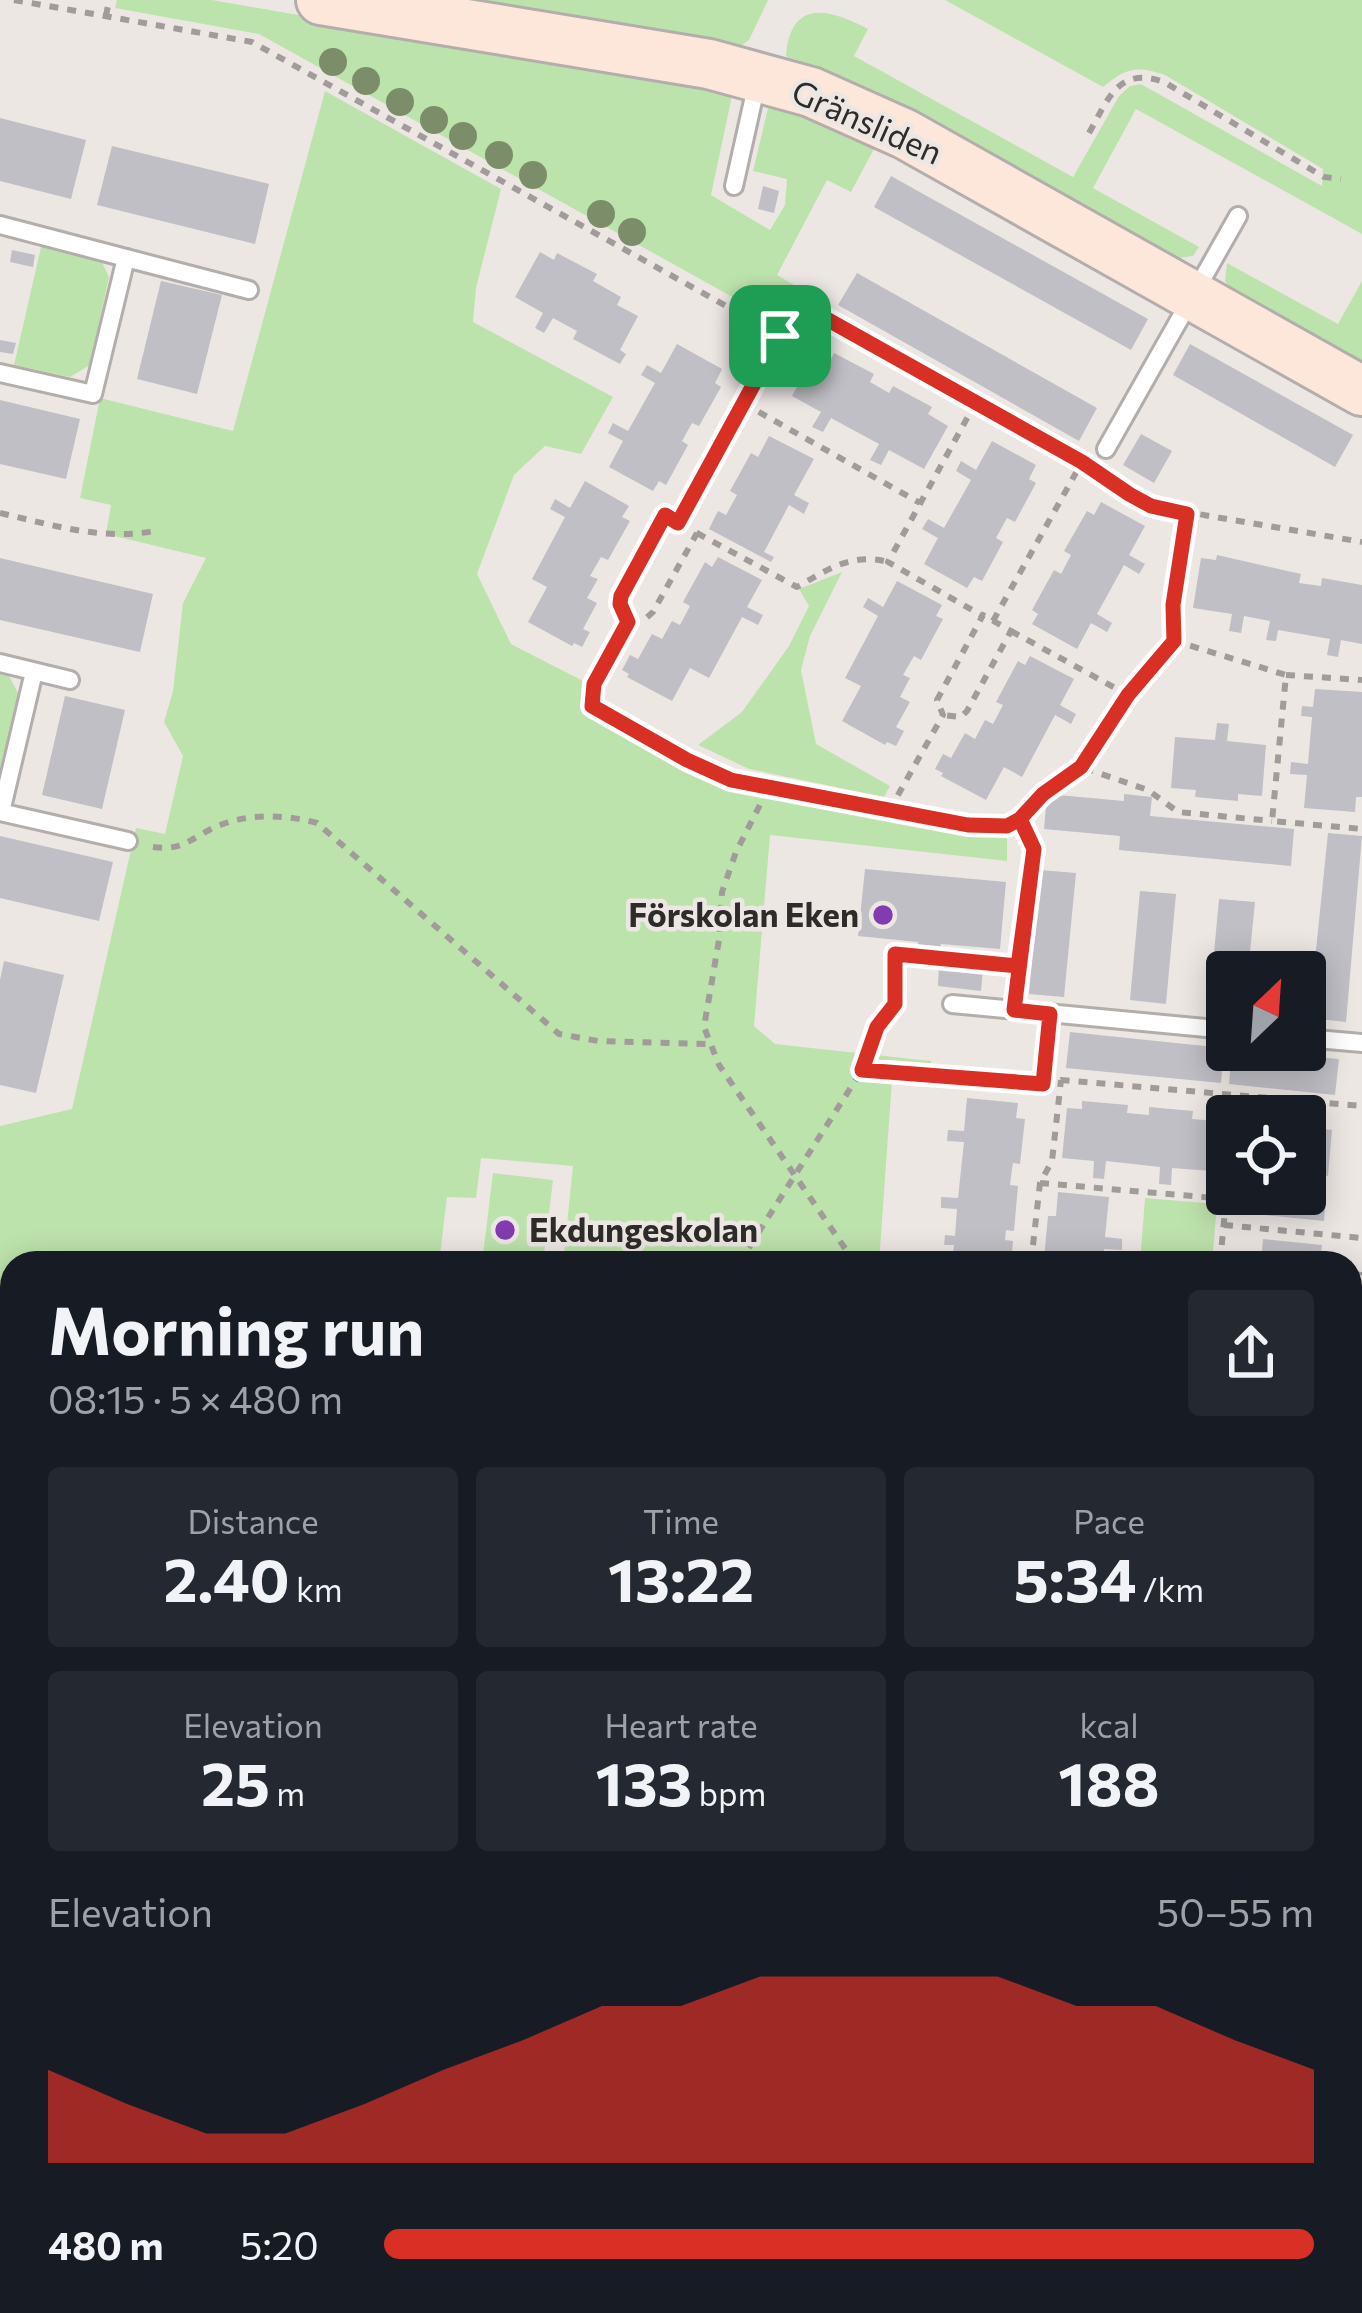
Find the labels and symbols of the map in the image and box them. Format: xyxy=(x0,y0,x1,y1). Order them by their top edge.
street label: Gränsliden xyxy=(786,69,949,172)
pin xyxy=(729,285,831,387)
place label: Förskolan Eken xyxy=(628,893,859,934)
marker: Förskolan Eken xyxy=(870,902,896,928)
north arrow xyxy=(1206,951,1326,1071)
place label: Ekdungeskolan xyxy=(529,1208,758,1249)
marker: Ekdungeskolan xyxy=(492,1217,518,1243)

